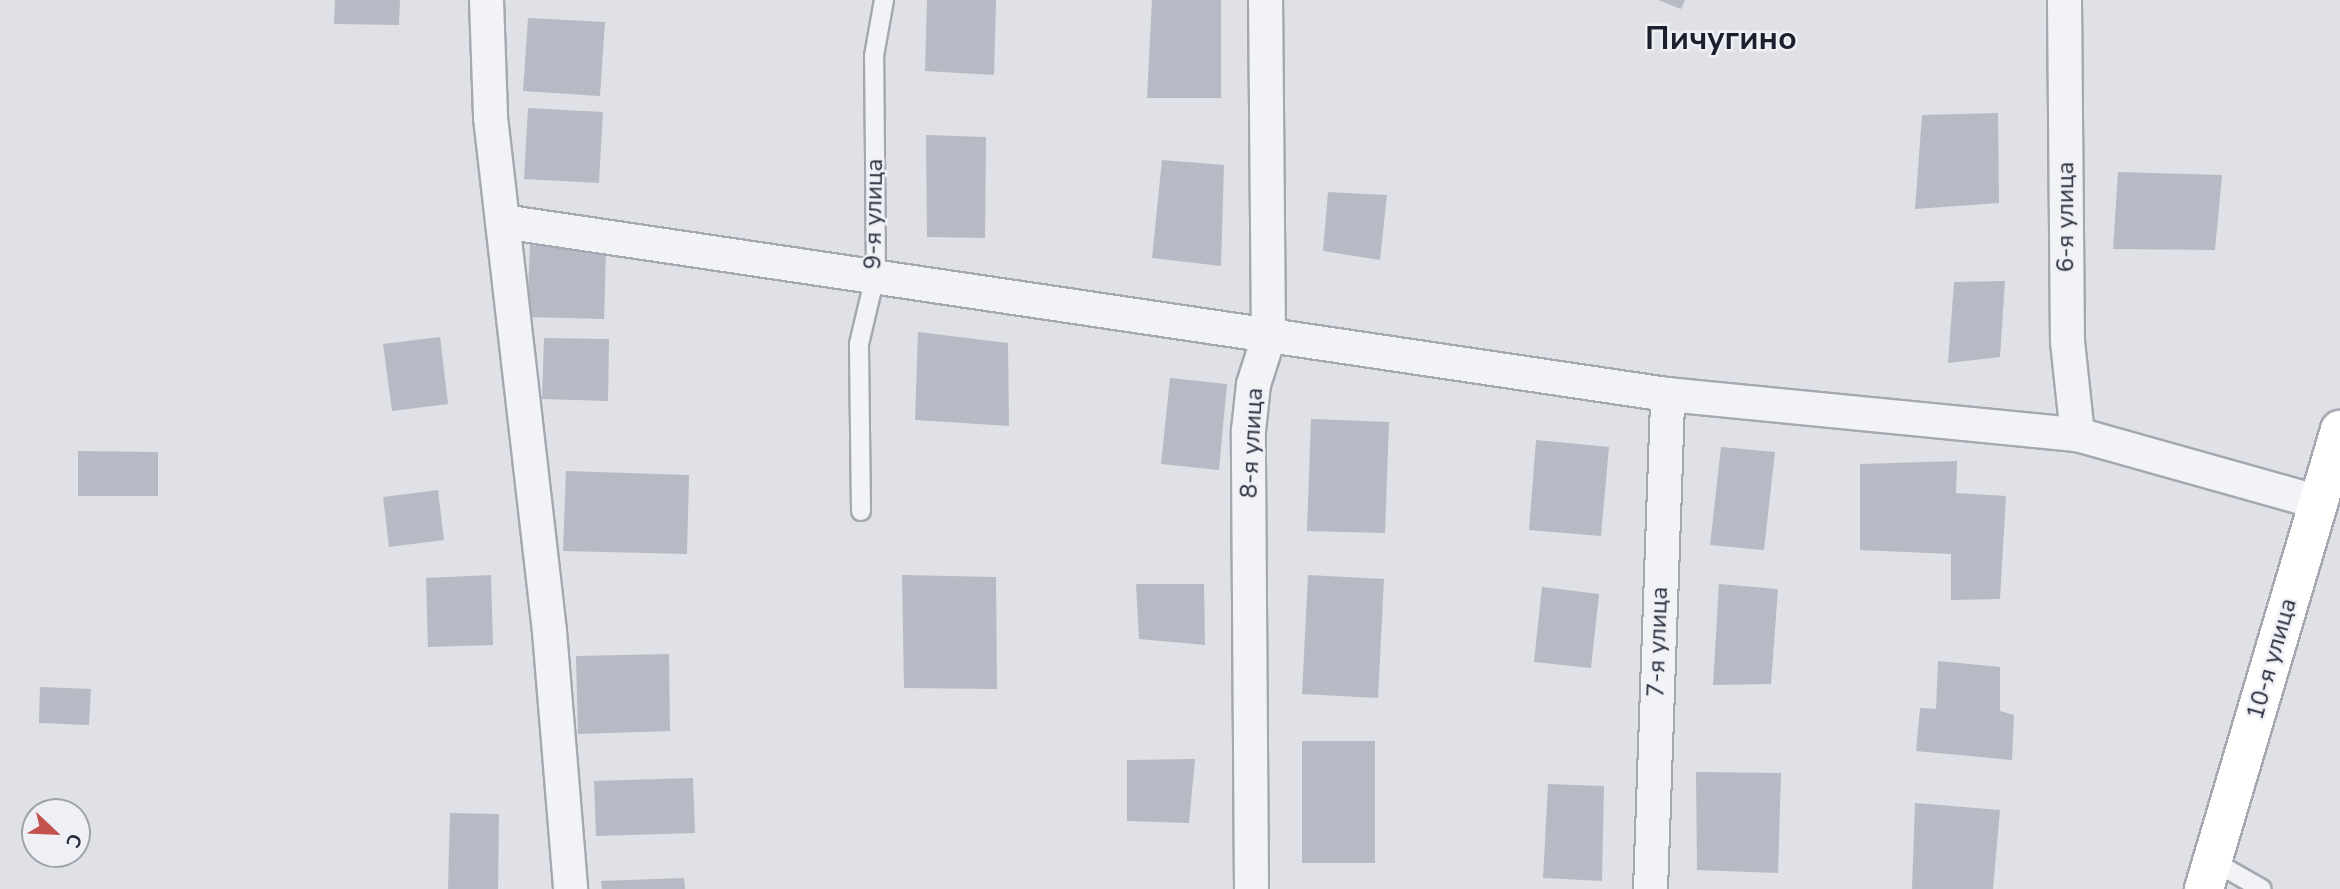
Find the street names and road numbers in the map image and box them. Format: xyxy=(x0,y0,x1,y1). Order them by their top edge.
street label: 9-я улица xyxy=(859,158,889,270)
street label: 6-я улица xyxy=(2052,162,2080,272)
street label: 8-я улица xyxy=(1235,387,1269,499)
street label: 7-я улица xyxy=(1642,586,1674,698)
street label: 10-я улица xyxy=(2241,595,2303,723)

